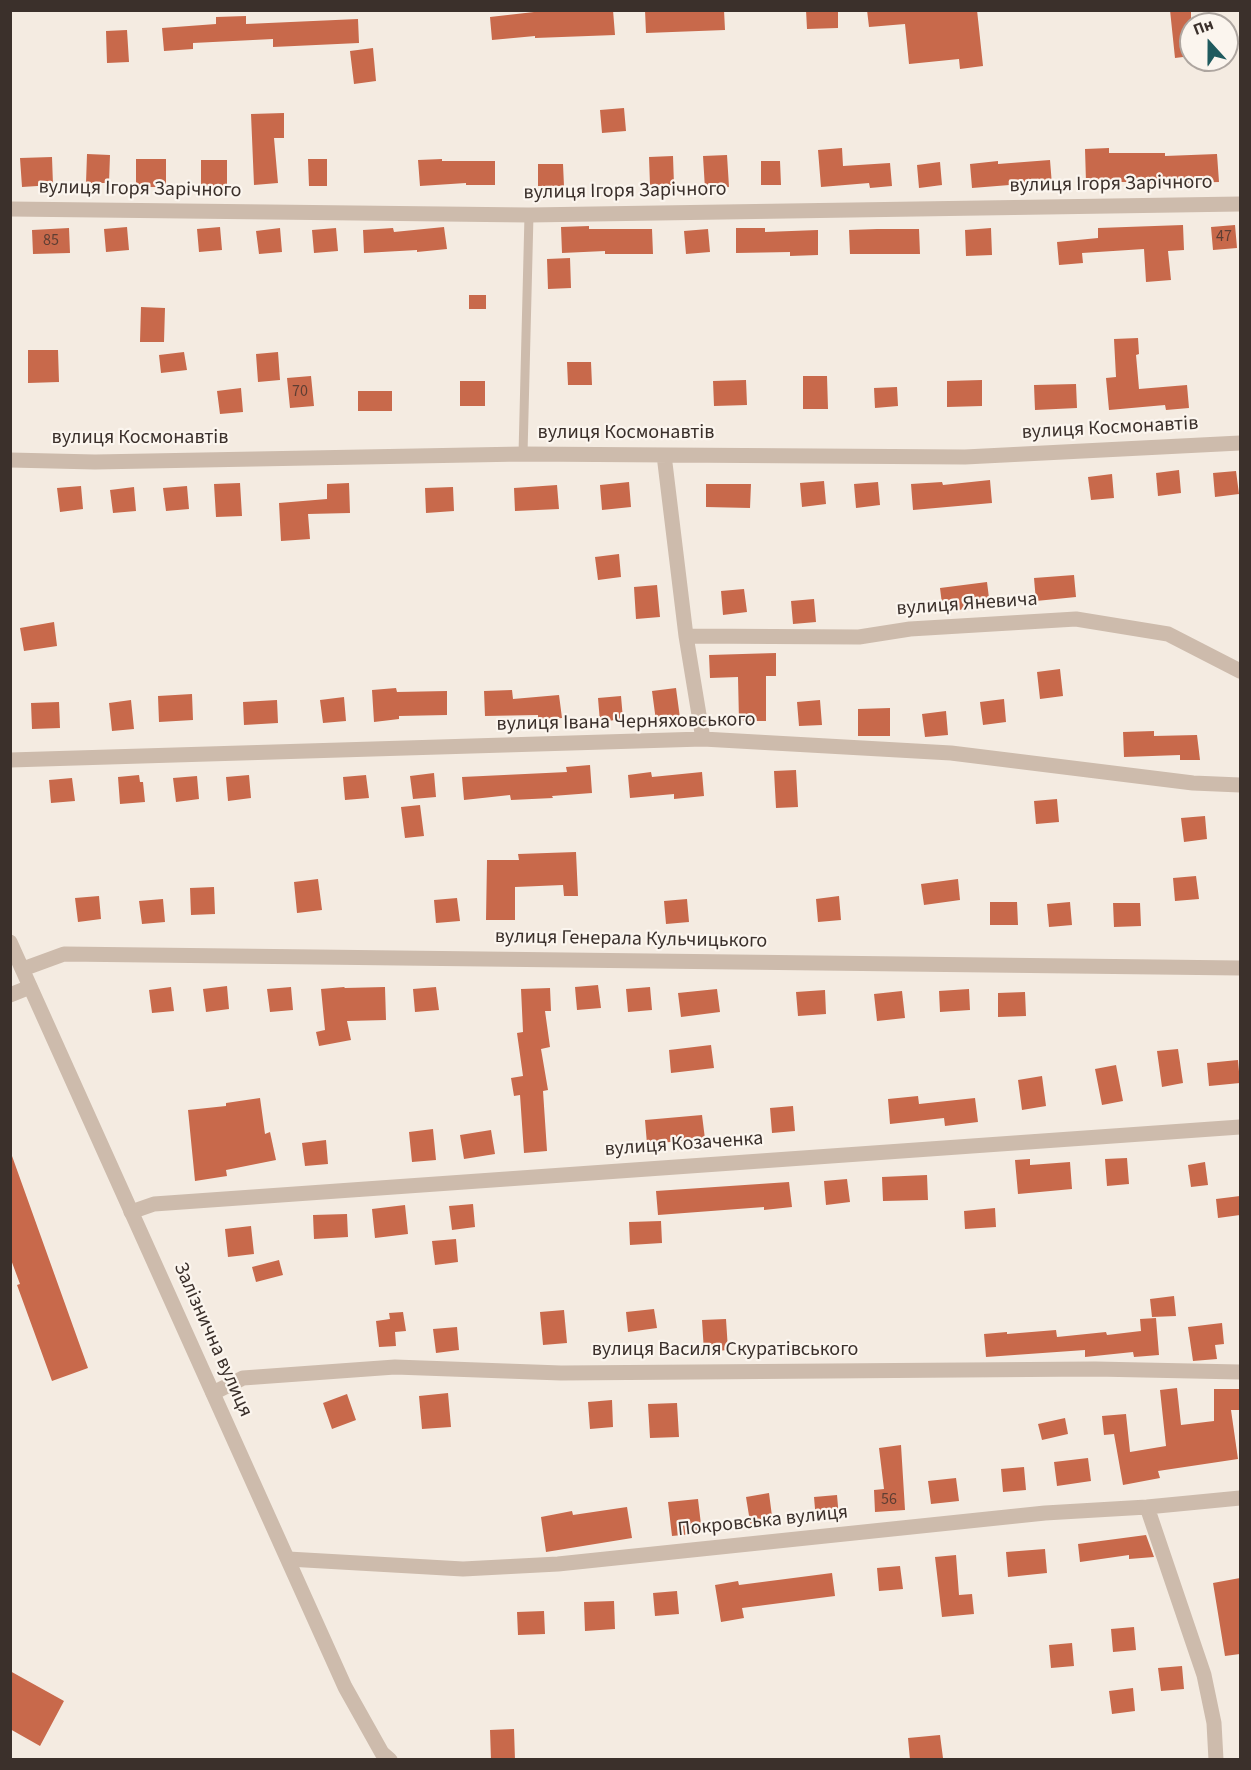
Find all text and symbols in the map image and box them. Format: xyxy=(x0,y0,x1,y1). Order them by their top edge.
north arrow xyxy=(1179,12,1239,72)
text: Пн xyxy=(1190,13,1217,41)
street label: вулиця Ігоря Зарічного xyxy=(1009,171,1213,199)
street label: вулиця Ігоря Зарічного xyxy=(38,176,242,204)
street label: вулиця Ігоря Зарічного xyxy=(523,178,727,206)
house number: 47 xyxy=(1216,227,1232,247)
house number: 85 xyxy=(43,231,59,251)
house number: 70 xyxy=(292,382,308,402)
street label: вулиця Космонавтів xyxy=(1021,412,1199,446)
street label: вулиця Космонавтів xyxy=(538,422,714,446)
street label: вулиця Космонавтів xyxy=(52,427,228,451)
street label: вулиця Яневича xyxy=(896,588,1038,622)
street label: вулиця Івана Черняховського xyxy=(496,709,756,737)
street label: вулиця Генерала Кульчицького xyxy=(495,926,767,954)
street label: вулиця Козаченка xyxy=(604,1127,764,1163)
street label: Залізнична вулиця xyxy=(167,1259,257,1421)
street label: вулиця Василя Скуратівського xyxy=(592,1339,858,1363)
house number: 56 xyxy=(881,1490,897,1510)
street label: Покровська вулиця xyxy=(677,1501,849,1543)

